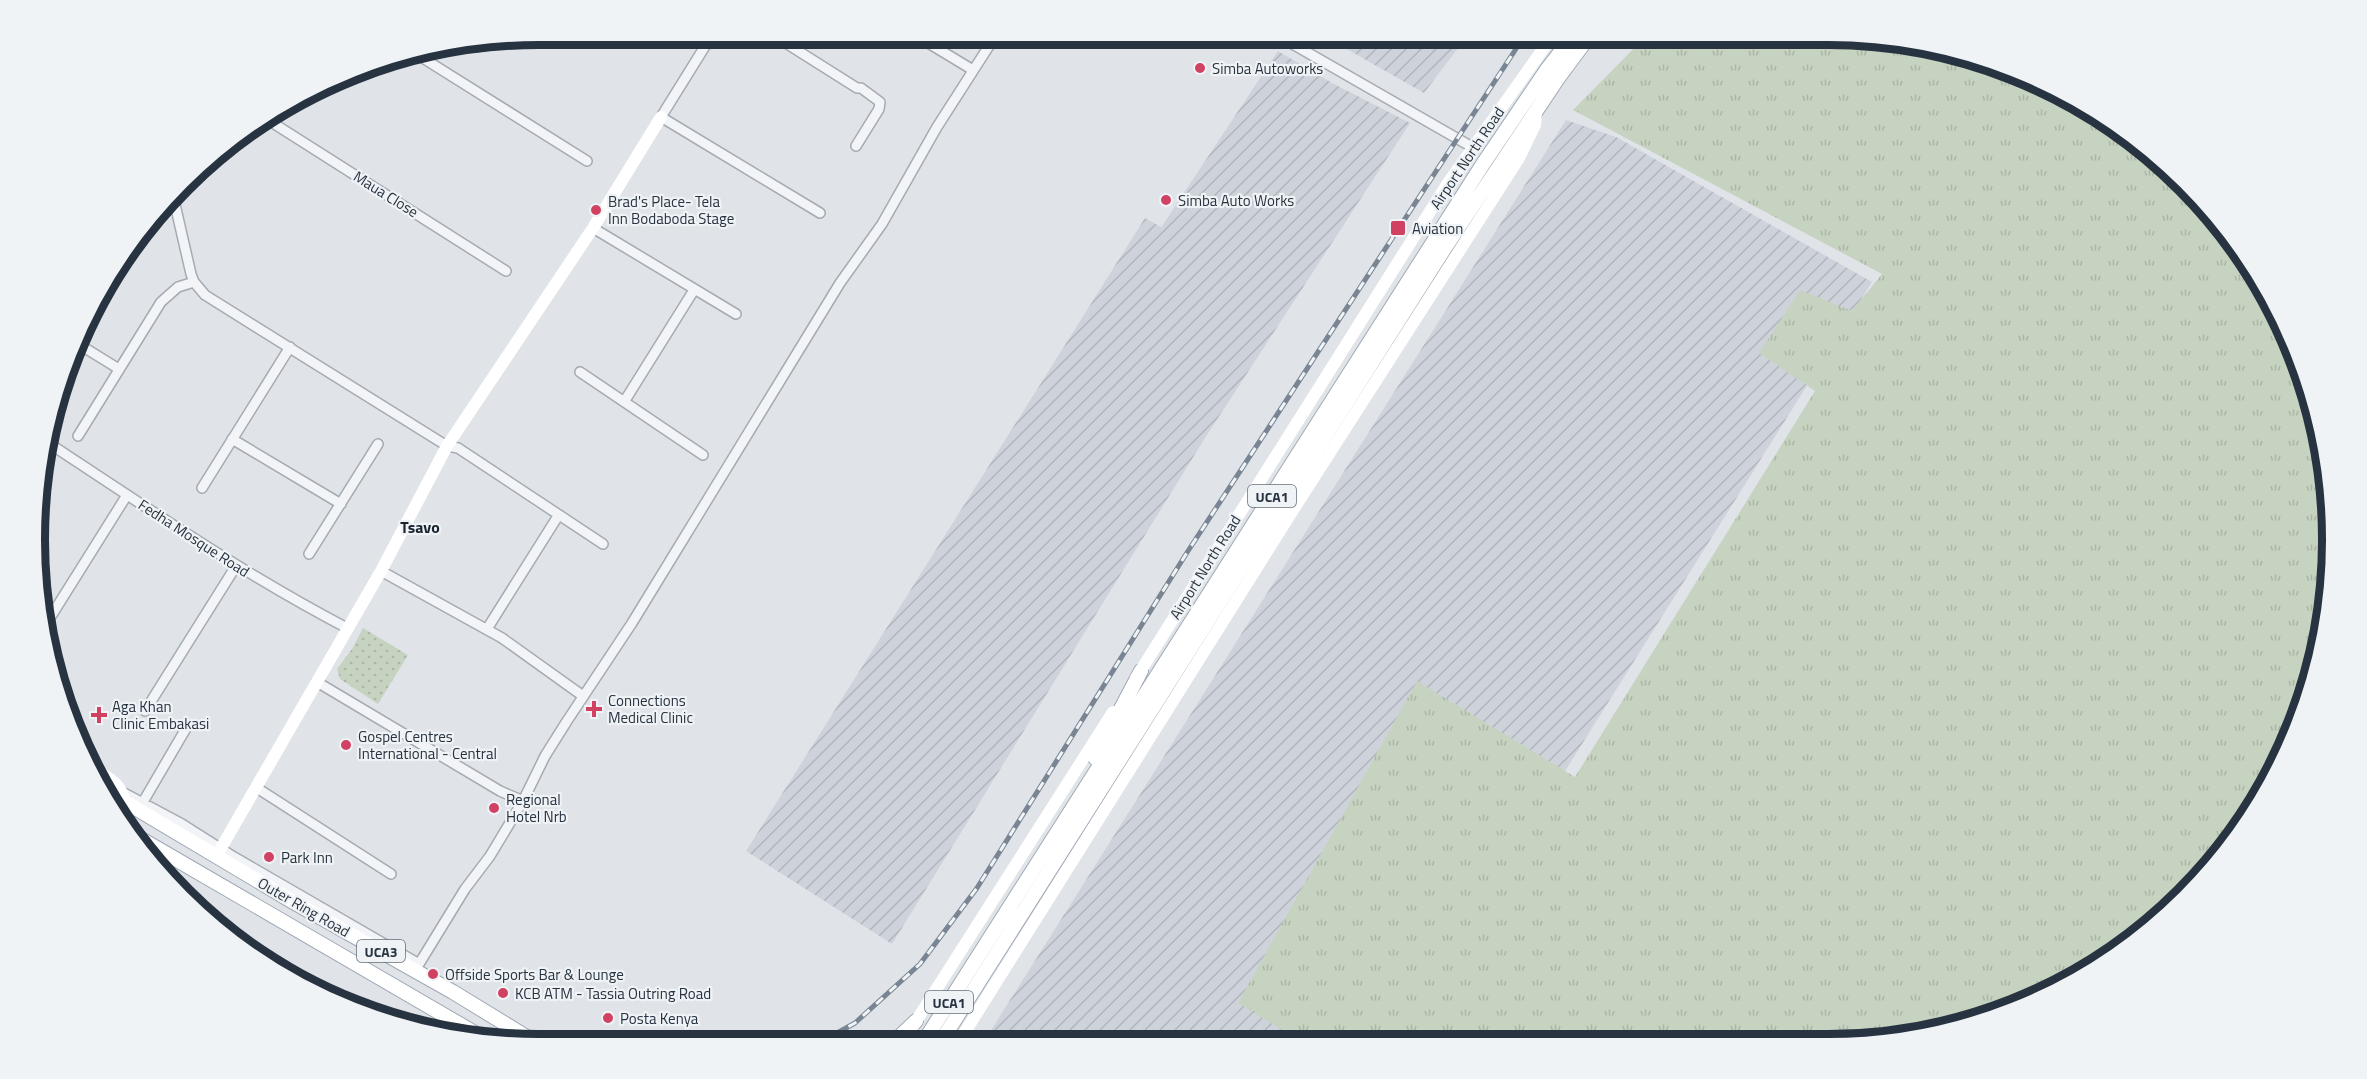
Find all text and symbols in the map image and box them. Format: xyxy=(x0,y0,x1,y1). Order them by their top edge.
place label: Simba Autoworks xyxy=(1212,57,1323,80)
marker: Simba Autoworks xyxy=(1193,61,1207,75)
street label: Airport North Road xyxy=(1424,102,1510,214)
street label: Maua Close xyxy=(349,165,423,223)
place label: Simba Auto Works xyxy=(1178,189,1294,212)
place label: Brad's Place- Tela Inn Bodaboda Stage xyxy=(608,190,734,230)
marker: Simba Auto Works xyxy=(1159,193,1173,207)
marker: Brad's Place- Tela Inn Bodaboda Stage xyxy=(589,203,603,217)
place label: Aviation xyxy=(1412,217,1463,240)
marker: Aviation xyxy=(1389,219,1407,237)
road number: UCA1 xyxy=(1248,485,1296,507)
street label: Fedha Mosque Road xyxy=(134,493,254,583)
street label: Airport North Road xyxy=(1164,510,1246,624)
district label: Tsavo xyxy=(400,515,440,539)
place label: Connections Medical Clinic xyxy=(608,689,693,729)
place label: Aga Khan Clinic Embakasi xyxy=(112,695,209,735)
marker: Connections Medical Clinic xyxy=(585,700,603,718)
marker: Aga Khan Clinic Embakasi xyxy=(90,706,108,724)
place label: Gospel Centres International - Central xyxy=(358,725,497,765)
marker: Gospel Centres International - Central xyxy=(339,738,353,752)
place label: Regional Hotel Nrb xyxy=(506,788,567,828)
marker: Regional Hotel Nrb xyxy=(487,801,501,815)
place label: Park Inn xyxy=(281,846,333,869)
marker: Park Inn xyxy=(262,850,276,864)
street label: Outer Ring Road xyxy=(254,871,354,943)
road number: UCA3 xyxy=(357,940,405,962)
place label: Offside Sports Bar & Lounge xyxy=(445,963,624,986)
marker: Offside Sports Bar & Lounge xyxy=(426,967,440,981)
place label: KCB ATM - Tassia Outring Road xyxy=(515,982,711,1005)
marker: KCB ATM - Tassia Outring Road xyxy=(496,986,510,1000)
road number: UCA1 xyxy=(925,991,973,1013)
place label: Posta Kenya xyxy=(620,1007,699,1030)
marker: Posta Kenya xyxy=(601,1011,615,1025)

